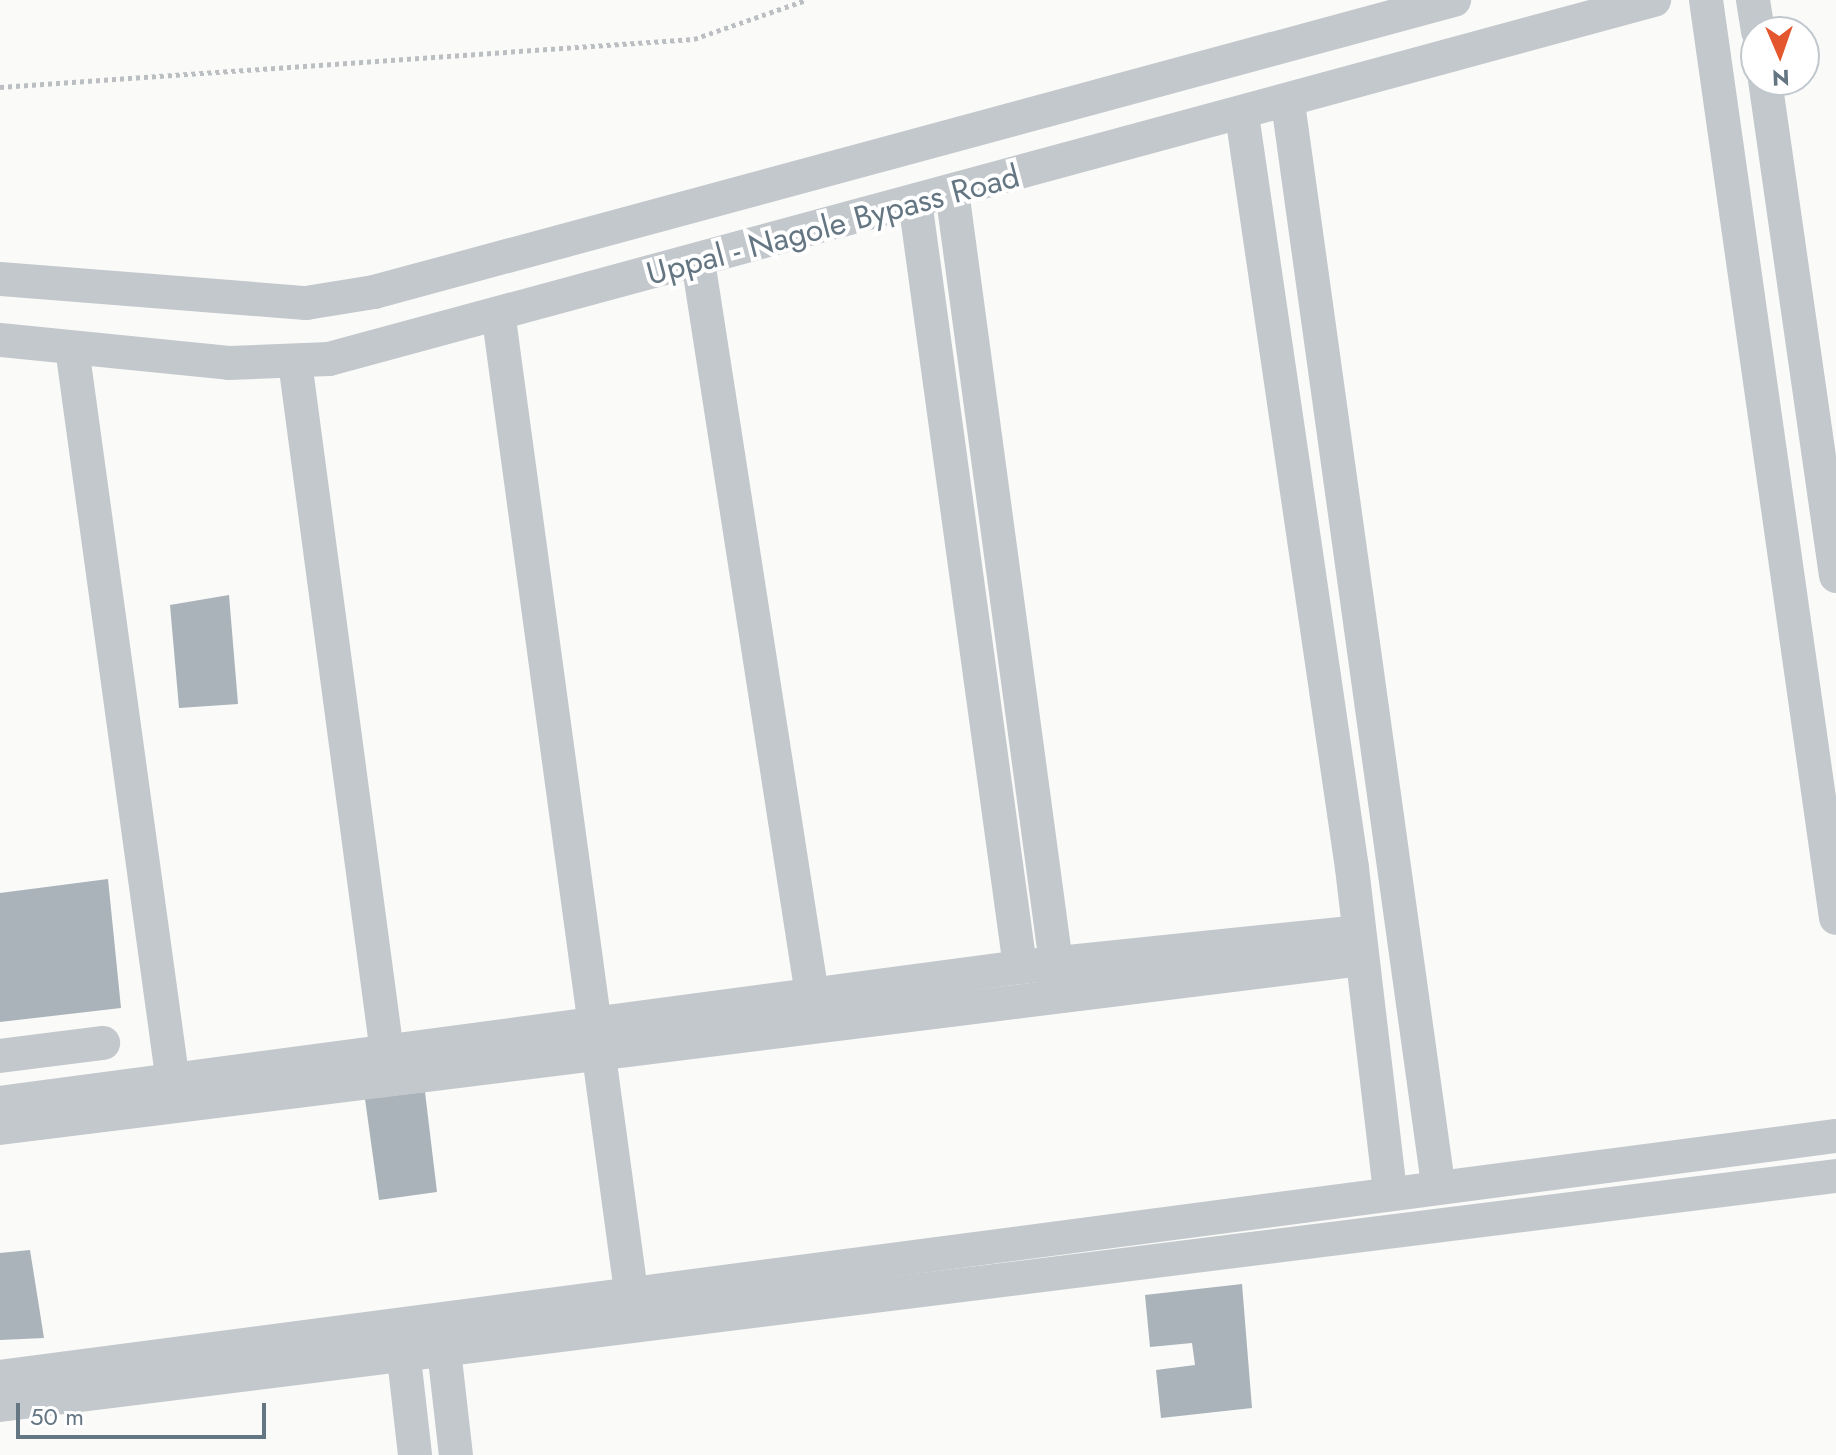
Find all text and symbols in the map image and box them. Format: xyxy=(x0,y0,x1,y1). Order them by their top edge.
north arrow xyxy=(1740,16,1820,96)
text: N xyxy=(1771,62,1790,94)
street label: Uppal - Nagole Bypass Road xyxy=(642,157,1024,293)
scale bar xyxy=(20,1387,270,1437)
text: 50 m xyxy=(30,1399,84,1434)

